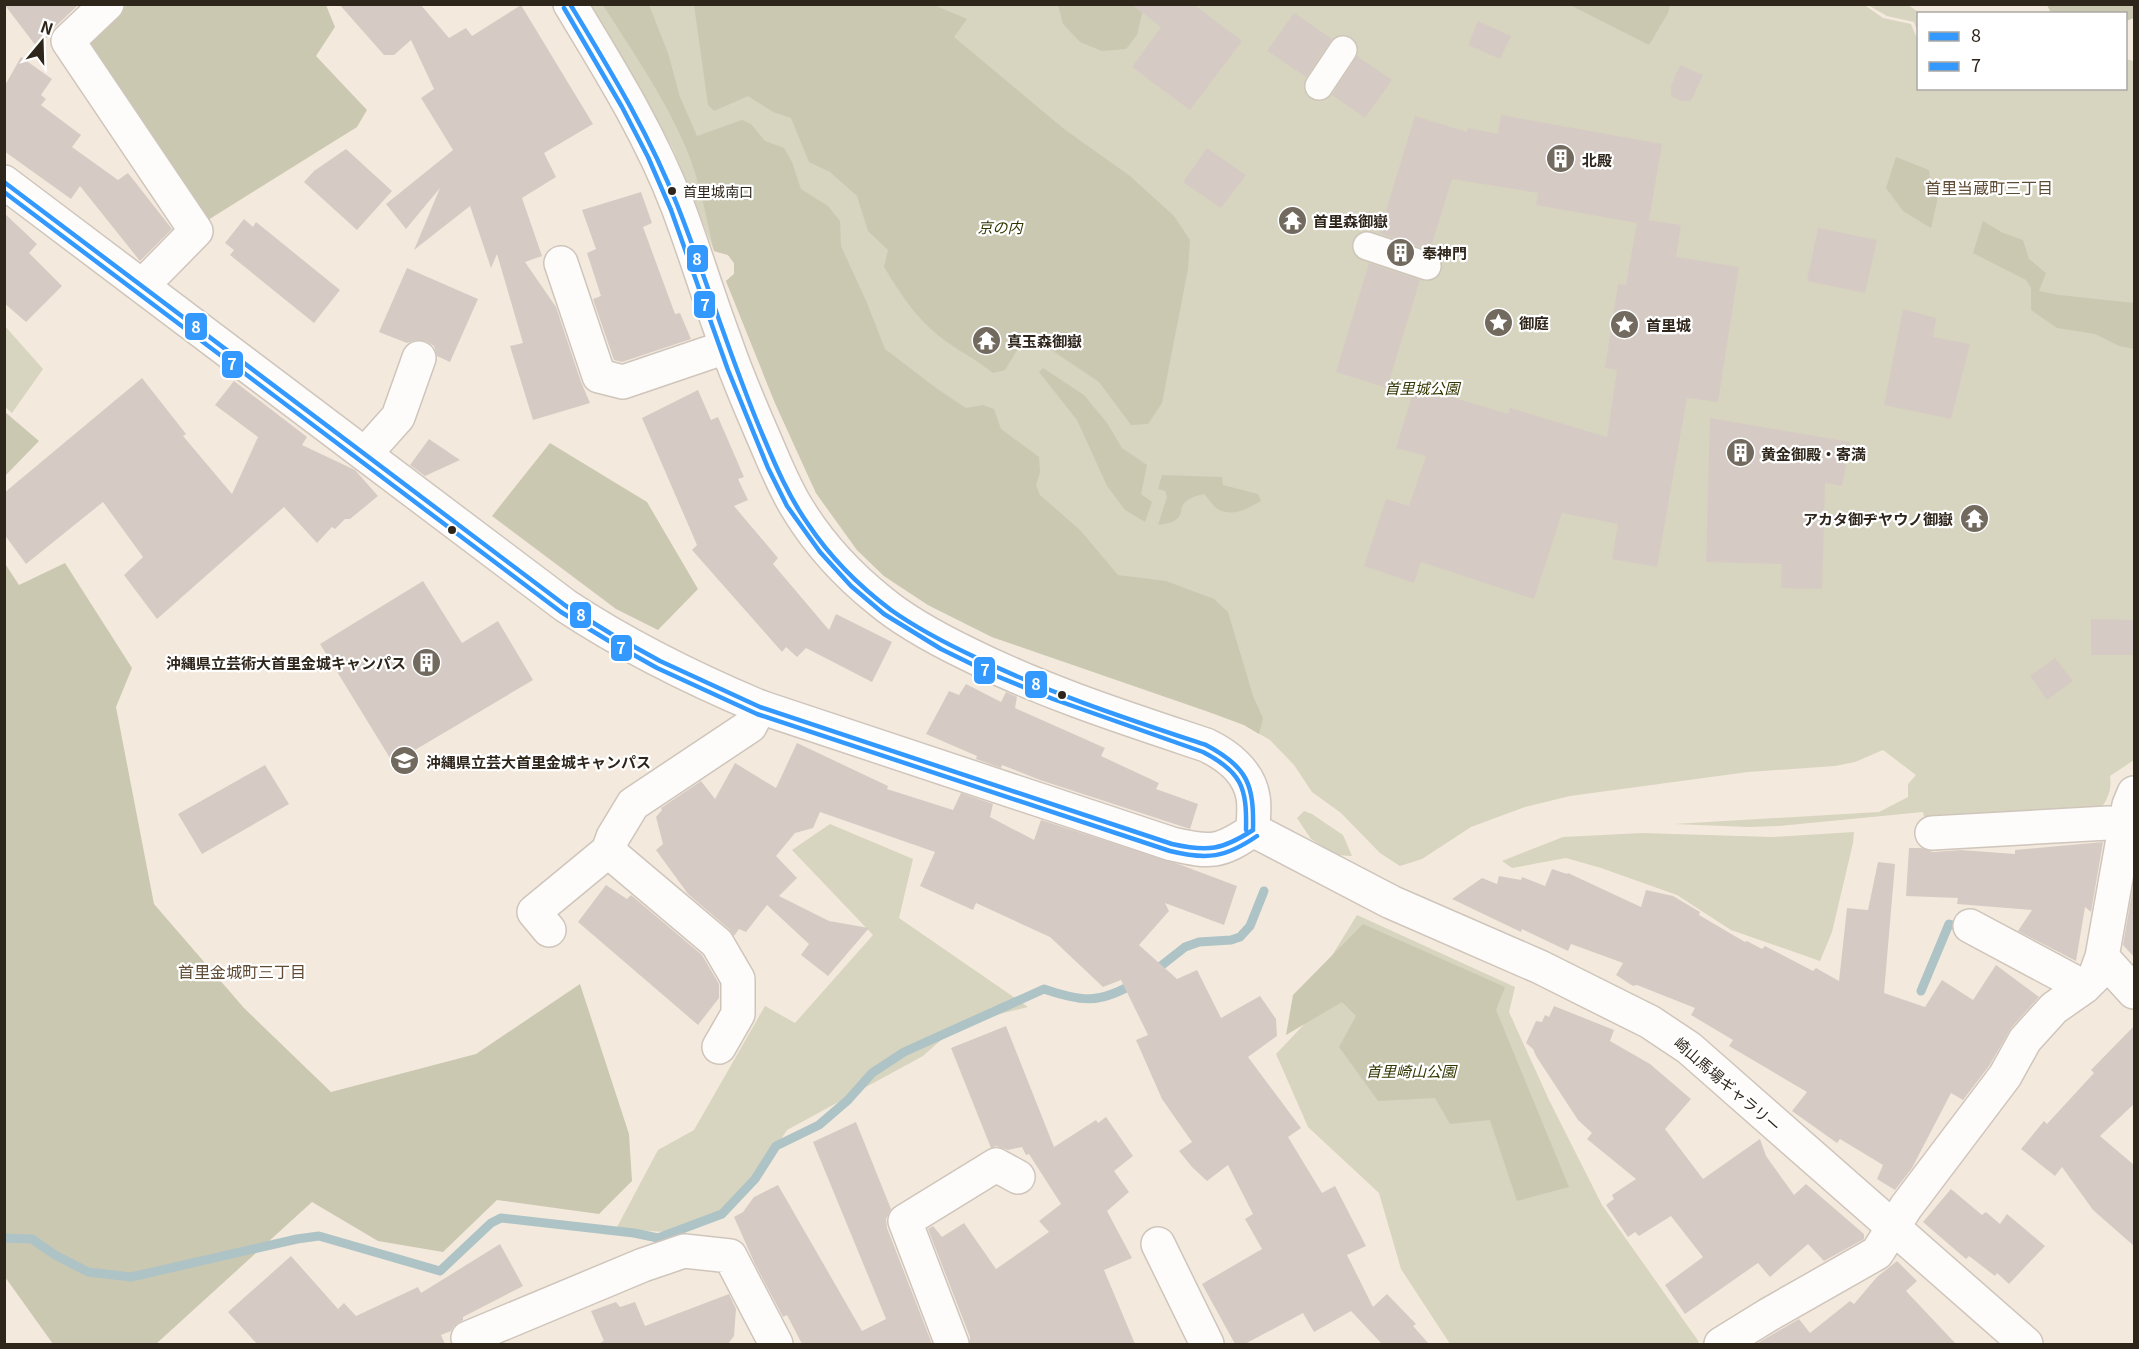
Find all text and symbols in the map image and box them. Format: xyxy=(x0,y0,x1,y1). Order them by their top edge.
north arrow xyxy=(12,12,72,72)
legend xyxy=(1917,12,2127,90)
text: N xyxy=(38,14,57,40)
text: 8 xyxy=(1971,21,1981,47)
text: 7 xyxy=(1971,51,1981,77)
building icon: 北殿 xyxy=(1545,143,1577,175)
place label: 北殿 xyxy=(1582,149,1612,170)
district label: 首里当蔵町三丁目 xyxy=(1925,175,2053,199)
place label: 首里城南口 xyxy=(683,181,753,201)
marker: 首里城南口 xyxy=(666,185,678,197)
temple icon: 首里森御嶽 xyxy=(1276,204,1308,236)
place label: 首里森御嶽 xyxy=(1313,210,1388,231)
park label: 京の内 xyxy=(977,216,1024,237)
building icon: 奉神門 xyxy=(1385,236,1417,268)
place label: 奉神門 xyxy=(1422,242,1467,263)
line badge: 8 xyxy=(686,244,709,273)
text: 8 xyxy=(692,246,702,270)
line badge: 7 xyxy=(693,290,716,319)
text: 7 xyxy=(700,292,710,316)
place icon: 御庭 xyxy=(1482,306,1514,338)
place icon: 首里城 xyxy=(1609,308,1641,340)
line badge: 8 xyxy=(184,312,208,341)
place label: 御庭 xyxy=(1519,312,1549,333)
text: 8 xyxy=(191,314,201,338)
place label: 首里城 xyxy=(1646,314,1691,335)
temple icon: 真玉森御嶽 xyxy=(970,324,1002,356)
place label: 真玉森御嶽 xyxy=(1007,330,1082,351)
line badge: 7 xyxy=(221,350,244,379)
text: 7 xyxy=(227,351,237,375)
park label: 首里城公園 xyxy=(1384,377,1461,398)
building icon: 黄金御殿・寄満 xyxy=(1724,437,1756,469)
place label: 黄金御殿・寄満 xyxy=(1761,443,1866,464)
temple icon: アカタ御ヂヤウノ御嶽 xyxy=(1958,502,1990,534)
place label: アカタ御ヂヤウノ御嶽 xyxy=(1803,508,1953,529)
unlabelled marker xyxy=(446,524,458,536)
line badge: 8 xyxy=(569,601,592,629)
text: 8 xyxy=(576,602,586,626)
line badge: 7 xyxy=(610,634,633,662)
text: 7 xyxy=(616,635,626,659)
building icon: 沖縄県立芸術大首里金城キャンパス xyxy=(411,646,443,678)
place label: 沖縄県立芸術大首里金城キャンパス xyxy=(166,652,406,673)
line badge: 7 xyxy=(973,656,996,685)
text: 7 xyxy=(980,657,990,681)
line badge: 8 xyxy=(1024,670,1048,699)
text: 8 xyxy=(1031,671,1041,695)
unlabelled marker xyxy=(1056,689,1068,701)
school or university icon: 沖縄県立芸大首里金城キャンパス xyxy=(389,745,421,777)
place label: 沖縄県立芸大首里金城キャンパス xyxy=(426,751,651,772)
district label: 首里金城町三丁目 xyxy=(178,959,306,983)
street label: 崎山馬場ギャラリー xyxy=(1670,1032,1786,1136)
park label: 首里崎山公園 xyxy=(1366,1060,1458,1081)

